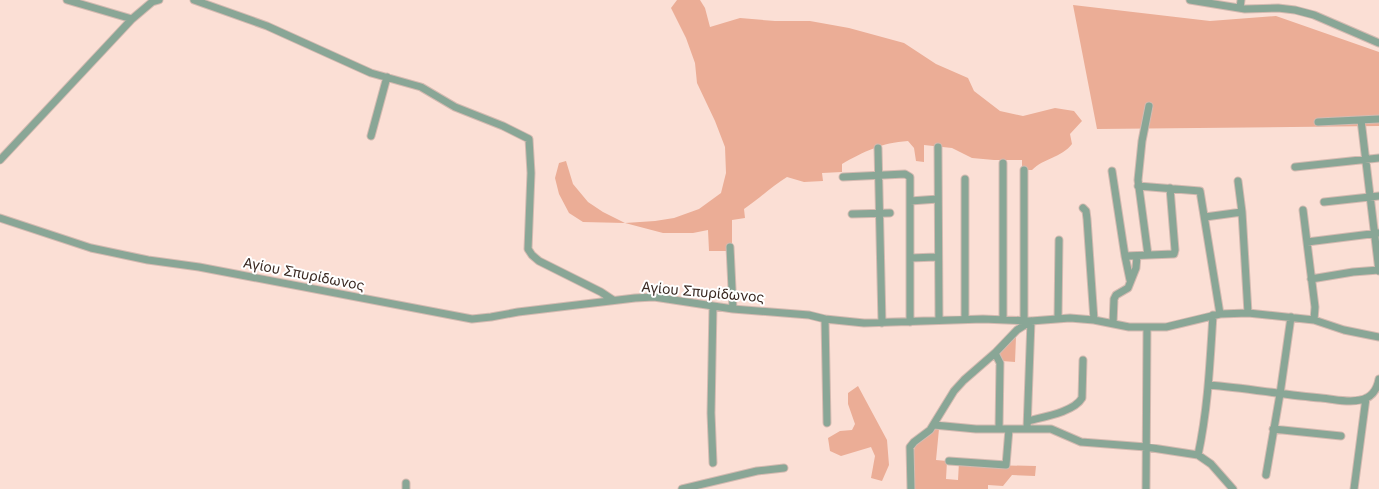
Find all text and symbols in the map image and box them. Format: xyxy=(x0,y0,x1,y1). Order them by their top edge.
street label: Αγίου Σπυρίδωνος xyxy=(242,253,366,294)
street label: Αγίου Σπυρίδωνος xyxy=(641,278,765,305)

